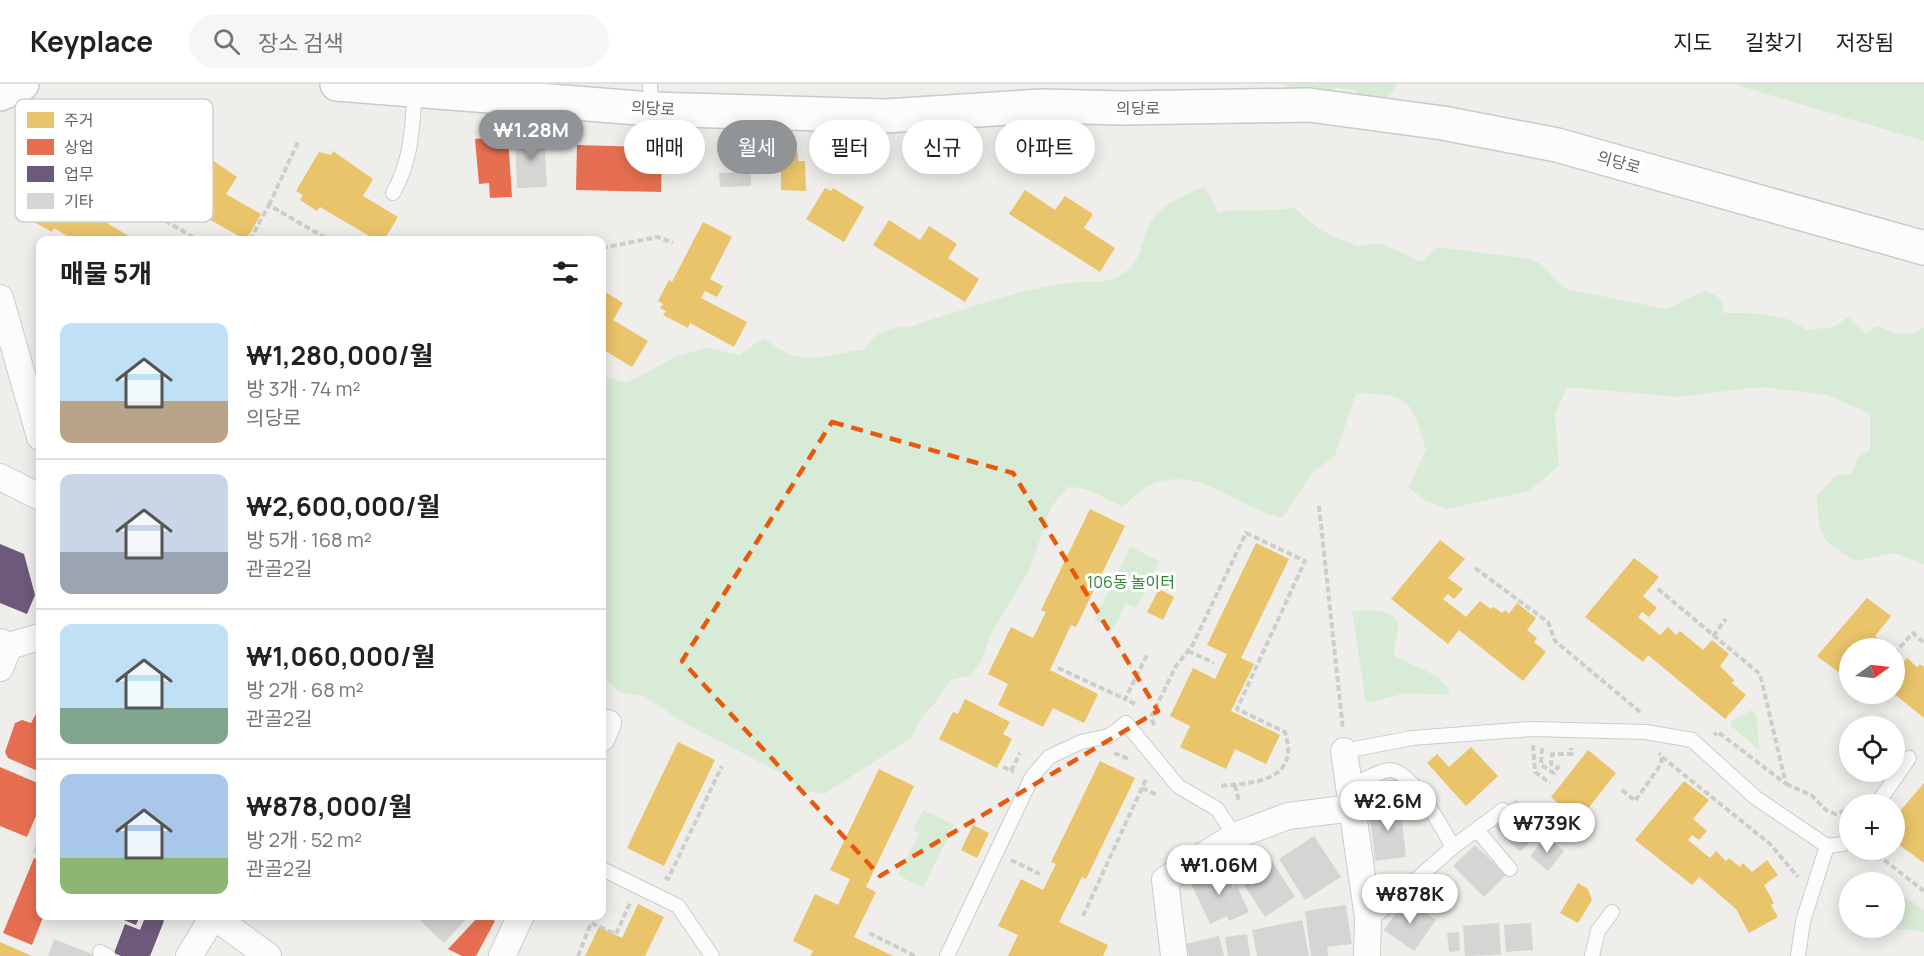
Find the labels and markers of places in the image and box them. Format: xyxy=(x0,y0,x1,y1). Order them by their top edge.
pin: ₩1.28M xyxy=(482,110,580,161)
pin: ₩2.6M xyxy=(1346,781,1430,832)
pin: ₩739K xyxy=(1505,803,1589,854)
pin: ₩1.06M xyxy=(1170,845,1268,896)
pin: ₩878K xyxy=(1368,874,1452,925)

